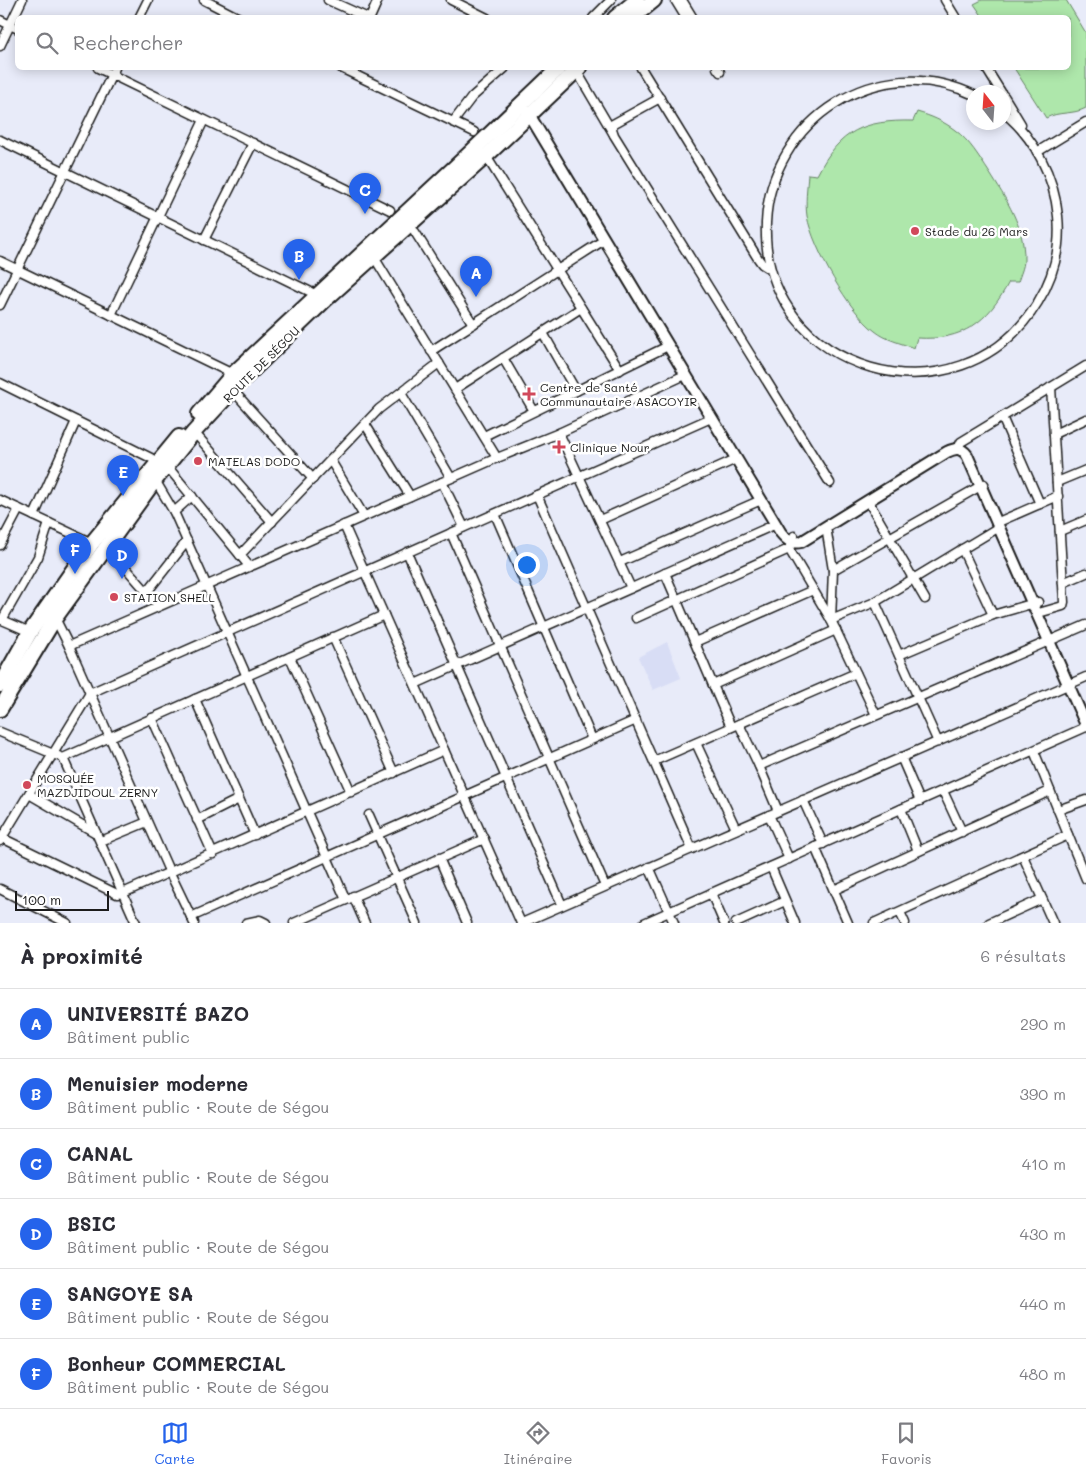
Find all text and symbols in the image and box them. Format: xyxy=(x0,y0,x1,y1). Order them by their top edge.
search box xyxy=(15,15,1071,70)
icon: search xyxy=(33,29,61,57)
text: Rechercher xyxy=(73,30,183,55)
north arrow xyxy=(966,85,1011,130)
pin: C xyxy=(349,173,381,214)
place label: Stade du 26 Mars xyxy=(925,223,1028,239)
marker: Stade du 26 Mars xyxy=(909,225,921,237)
pin: B xyxy=(283,239,315,280)
pin: A xyxy=(460,256,492,297)
street label: ROUTE DE SÉGOU xyxy=(219,322,303,406)
place label: Centre de Santé Communautaire ASACOYIR xyxy=(540,379,697,409)
marker: Centre de Santé Communautaire ASACOYIR xyxy=(522,387,536,401)
place label: Clinique Nour xyxy=(570,439,650,455)
marker: Clinique Nour xyxy=(552,440,566,454)
place label: MATELAS DODO xyxy=(208,453,300,469)
pin: E xyxy=(107,455,139,496)
marker: MATELAS DODO xyxy=(192,455,204,467)
pin: F xyxy=(59,533,91,574)
pin: D xyxy=(106,538,138,579)
your location xyxy=(514,552,540,578)
place label: STATION SHELL xyxy=(124,589,215,605)
marker: STATION SHELL xyxy=(108,591,120,603)
place label: MOSQUÉE MAZDJIDOUL ZERNY xyxy=(37,770,158,800)
marker: MOSQUÉE MAZDJIDOUL ZERNY xyxy=(21,779,33,791)
scale bar xyxy=(15,888,109,911)
text: 100 m xyxy=(22,890,61,909)
text: À proximité xyxy=(20,942,143,969)
text: 6 résultats xyxy=(981,945,1066,966)
text: UNIVERSITÉ BAZO xyxy=(67,1001,249,1026)
text: A xyxy=(30,1013,42,1034)
text: 290 m xyxy=(1020,1013,1066,1034)
text: Bâtiment public xyxy=(67,1026,190,1047)
text: Menuisier moderne xyxy=(67,1071,248,1096)
text: B xyxy=(31,1083,41,1104)
text: 390 m xyxy=(1019,1083,1066,1104)
text: Bâtiment public · Route de Ségou xyxy=(67,1096,329,1117)
text: CANAL xyxy=(67,1141,133,1166)
text: C xyxy=(30,1153,42,1174)
text: 410 m xyxy=(1022,1153,1066,1174)
text: Bâtiment public · Route de Ségou xyxy=(67,1166,329,1187)
text: BSIC xyxy=(67,1211,116,1236)
text: D xyxy=(30,1223,42,1244)
text: 430 m xyxy=(1019,1223,1066,1244)
text: Bâtiment public · Route de Ségou xyxy=(67,1236,329,1257)
text: SANGOYE SA xyxy=(67,1281,193,1306)
text: E xyxy=(31,1293,41,1314)
text: 440 m xyxy=(1019,1293,1066,1314)
text: Bâtiment public · Route de Ségou xyxy=(67,1306,329,1327)
text: Bonheur COMMERCIAL xyxy=(67,1351,286,1376)
text: F xyxy=(31,1363,41,1384)
text: 480 m xyxy=(1019,1363,1066,1384)
text: Bâtiment public · Route de Ségou xyxy=(67,1376,329,1397)
tab: Carte xyxy=(154,1419,195,1468)
tab: Itinéraire xyxy=(504,1419,572,1468)
tab: Favoris xyxy=(881,1419,932,1468)

